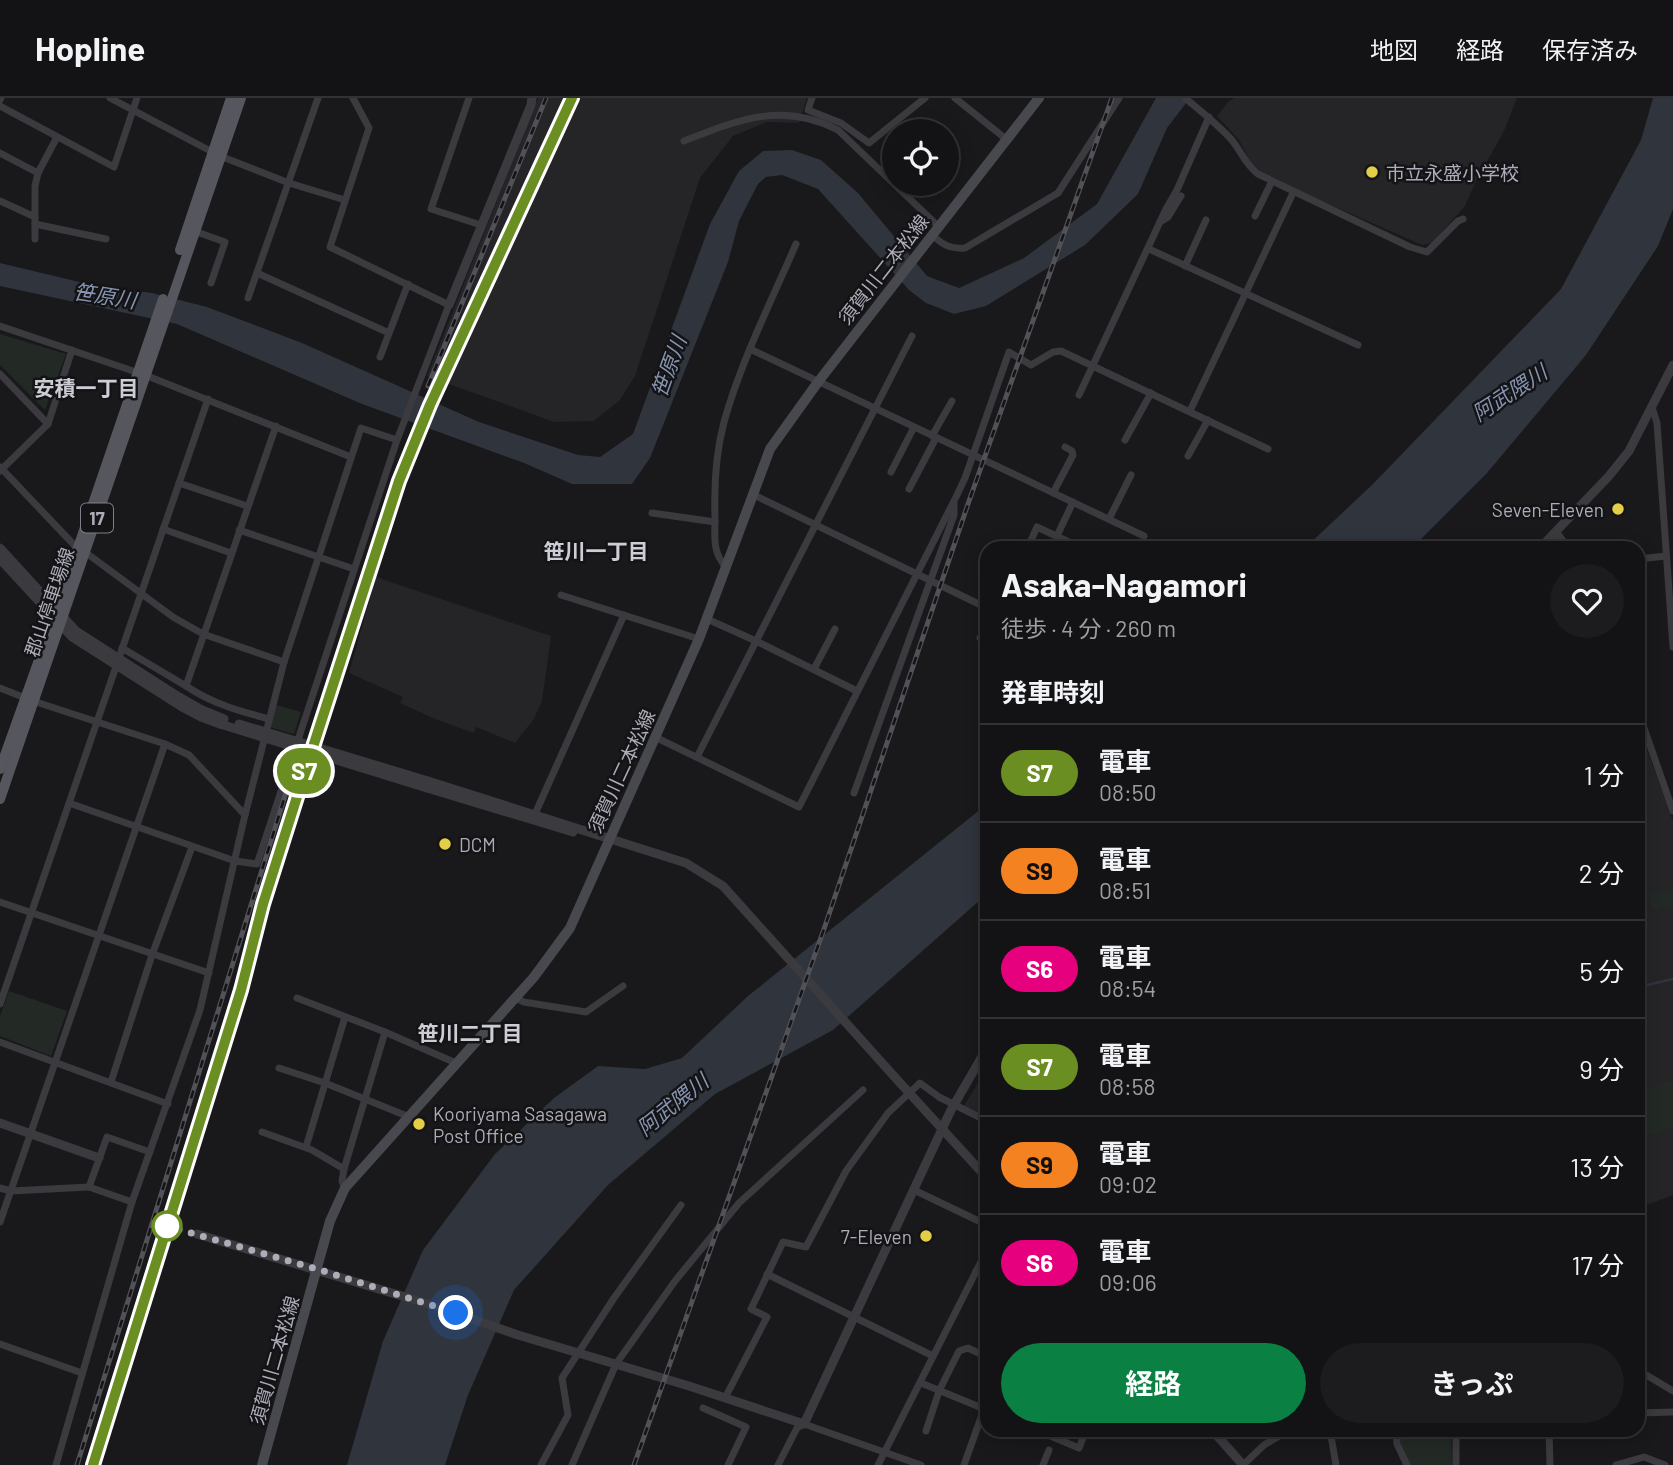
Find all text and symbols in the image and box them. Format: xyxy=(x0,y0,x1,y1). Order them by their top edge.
text: Hopline xyxy=(35,28,145,68)
text: 地図 xyxy=(1370,35,1418,64)
text: 経路 xyxy=(1456,35,1504,64)
text: 保存済み xyxy=(1542,35,1638,64)
map controls xyxy=(882,119,959,196)
button: locate xyxy=(882,119,959,196)
place label: 市立永盛小学校 xyxy=(1386,161,1519,184)
marker: 市立永盛小学校 xyxy=(1364,164,1380,180)
street label: 須賀川二本松線 xyxy=(833,210,933,328)
water label: 笹原川 xyxy=(72,278,140,313)
water label: 笹原川 xyxy=(645,330,691,400)
water label: 阿武隈川 xyxy=(1467,358,1553,425)
district label: 安積一丁目 xyxy=(34,375,139,400)
place label: Seven-Eleven xyxy=(1492,498,1604,521)
marker: Seven-Eleven xyxy=(1610,501,1626,517)
road number: 17 xyxy=(81,504,113,532)
district label: 笹川一丁目 xyxy=(544,538,649,563)
street label: 郡山停車場線 xyxy=(20,544,78,660)
text: Asaka-Nagamori xyxy=(1001,564,1247,604)
button: heart xyxy=(1550,564,1624,638)
text: 徒歩 · 4 分 · 260 m xyxy=(1001,614,1176,642)
text: 発車時刻 xyxy=(1001,676,1105,707)
street label: 須賀川二本松線 xyxy=(582,706,660,836)
text: 電車 xyxy=(1099,745,1151,776)
line badge: S7 xyxy=(272,748,336,794)
text: S7 xyxy=(291,756,317,785)
text: S7 xyxy=(1026,758,1053,787)
text: 1 分 xyxy=(1584,759,1624,790)
text: 08:50 xyxy=(1099,778,1157,806)
place label: DCM xyxy=(459,833,496,856)
marker: DCM xyxy=(437,836,453,852)
text: 電車 xyxy=(1099,843,1151,874)
text: S9 xyxy=(1026,856,1053,885)
text: 2 分 xyxy=(1579,857,1624,888)
text: 08:51 xyxy=(1099,876,1151,904)
text: 電車 xyxy=(1099,941,1151,972)
text: S6 xyxy=(1026,954,1053,983)
text: 5 分 xyxy=(1579,955,1624,986)
text: 08:54 xyxy=(1099,974,1156,1002)
district label: 笹川二丁目 xyxy=(418,1020,523,1045)
text: 電車 xyxy=(1099,1039,1151,1070)
text: S7 xyxy=(1026,1052,1053,1081)
text: 9 分 xyxy=(1579,1053,1624,1084)
water label: 阿武隈川 xyxy=(631,1067,714,1140)
text: 08:58 xyxy=(1099,1072,1156,1100)
place label: Kooriyama Sasagawa Post Office xyxy=(433,1102,607,1147)
marker: Kooriyama Sasagawa Post Office xyxy=(411,1116,427,1132)
text: 電車 xyxy=(1099,1137,1151,1168)
text: S9 xyxy=(1026,1150,1053,1179)
text: 13 分 xyxy=(1570,1151,1624,1182)
text: 09:02 xyxy=(1099,1170,1157,1198)
unlabelled marker xyxy=(152,1211,182,1241)
place label: 7-Eleven xyxy=(841,1225,912,1248)
marker: 7-Eleven xyxy=(918,1228,934,1244)
text: 電車 xyxy=(1099,1235,1151,1266)
text: S6 xyxy=(1026,1248,1053,1277)
text: 17 分 xyxy=(1571,1249,1624,1280)
text: 09:06 xyxy=(1099,1268,1157,1296)
street label: 須賀川二本松線 xyxy=(245,1293,303,1427)
your location xyxy=(438,1295,473,1330)
button: 経路 xyxy=(1001,1343,1306,1423)
button: きっぷ xyxy=(1320,1343,1624,1423)

